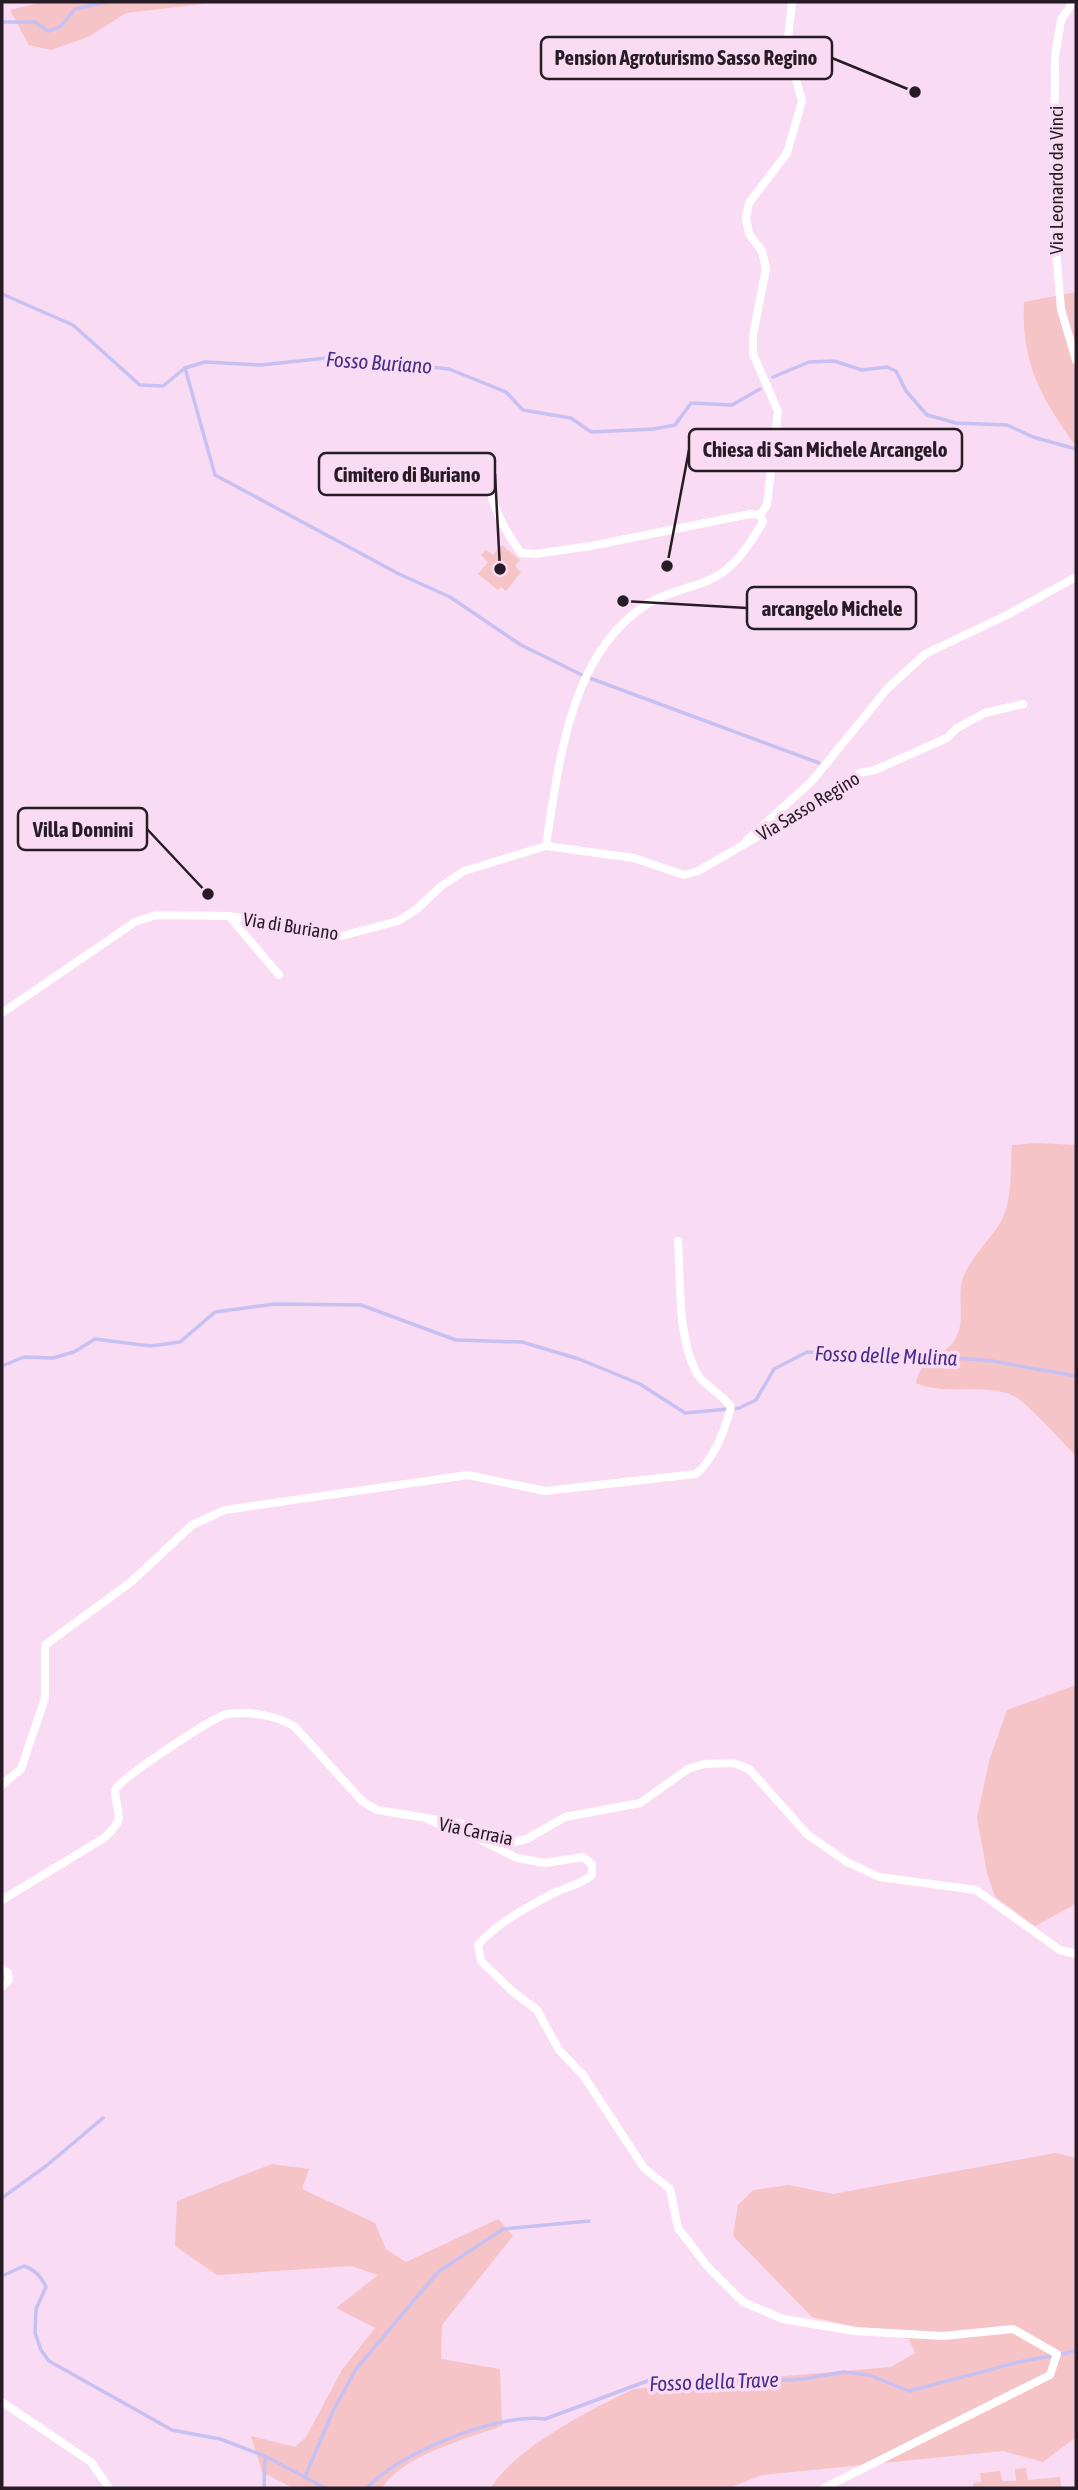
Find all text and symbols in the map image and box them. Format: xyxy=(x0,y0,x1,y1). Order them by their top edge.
callout: Pension Agroturismo Sasso Regino xyxy=(541,37,832,79)
text: Pension Agroturismo Sasso Regino xyxy=(555,45,818,69)
street label: Via Leonardo da Vinci xyxy=(1045,106,1067,254)
water label: Fosso Buriano xyxy=(325,346,433,378)
callout: Chiesa di San Michele Arcangelo xyxy=(689,429,962,471)
text: Chiesa di San Michele Arcangelo xyxy=(702,437,948,461)
callout: Cimitero di Buriano xyxy=(319,453,495,495)
text: Cimitero di Buriano xyxy=(333,462,481,486)
callout: arcangelo Michele xyxy=(747,587,916,629)
text: arcangelo Michele xyxy=(761,596,903,620)
street label: Via Sasso Regino xyxy=(753,767,863,845)
callout: Villa Donnini xyxy=(18,808,147,850)
text: Villa Donnini xyxy=(32,817,133,841)
street label: Via di Buriano xyxy=(242,908,340,944)
water label: Fosso delle Mulina xyxy=(814,1341,958,1369)
street label: Via Carraia xyxy=(437,1812,515,1850)
water label: Fosso della Trave xyxy=(649,2367,779,2395)

